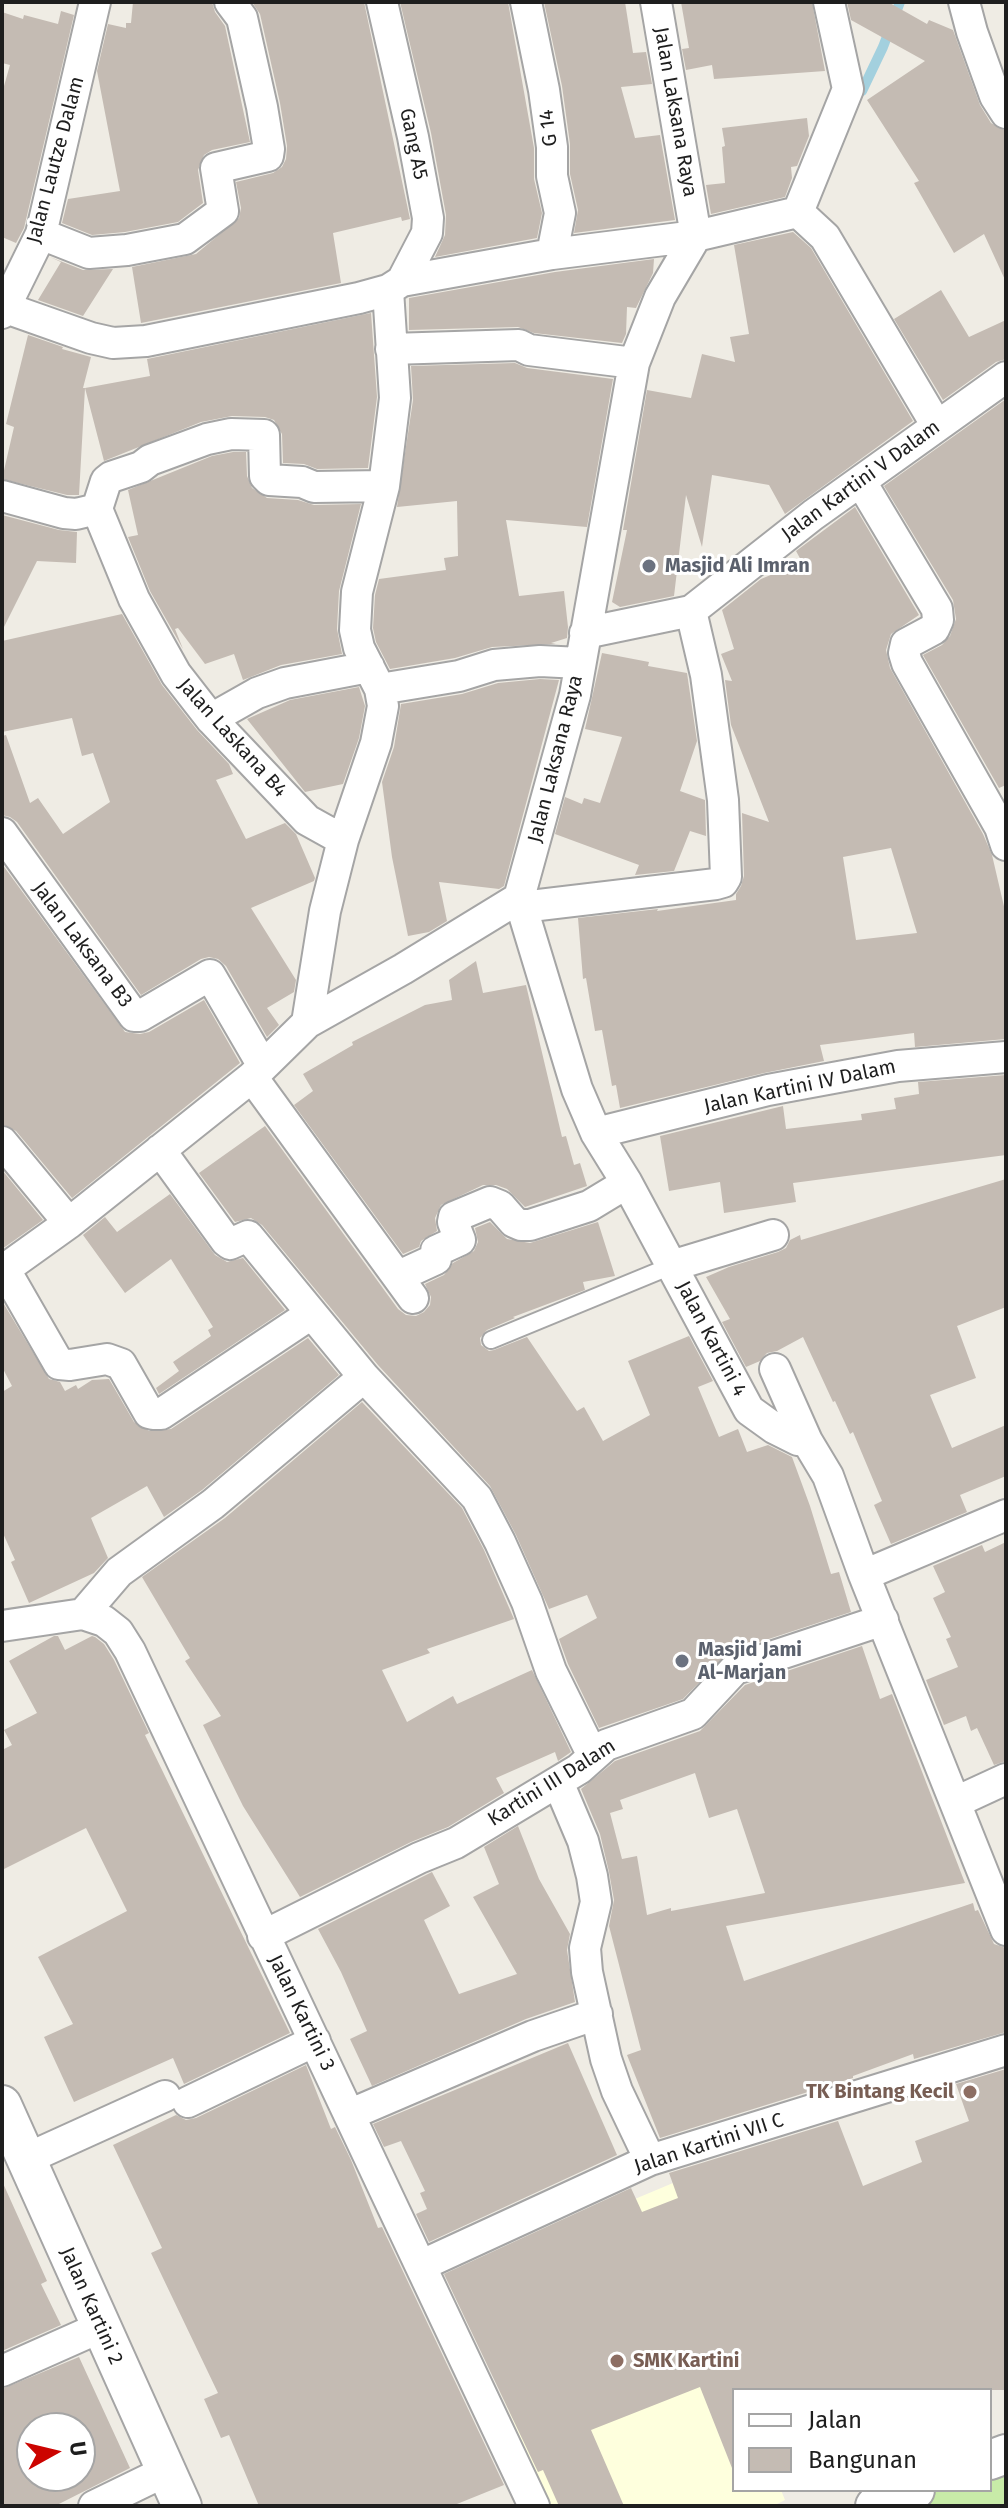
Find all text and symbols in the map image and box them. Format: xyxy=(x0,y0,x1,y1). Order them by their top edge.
street label: Jalan Laksana Raya xyxy=(648,25,702,199)
street label: Jalan Lautze Dalam xyxy=(22,74,90,246)
street label: Gang A5 xyxy=(394,106,432,182)
street label: G 14 xyxy=(535,108,563,148)
street label: Jalan Kartini V Dalam xyxy=(777,416,945,546)
place label: Masjid Ali Imran xyxy=(665,554,810,578)
marker: Masjid Ali Imran xyxy=(640,557,658,575)
street label: Jalan Laksana Raya xyxy=(524,673,588,845)
street label: Jalan Laskana B4 xyxy=(172,674,292,802)
street label: Jalan Laksana B3 xyxy=(27,877,137,1013)
street label: Jalan Kartini IV Dalam xyxy=(702,1055,898,1119)
street label: Jalan Kartini 4 xyxy=(671,1277,751,1401)
place label: Masjid Jami Al-Marjan xyxy=(698,1638,802,1685)
marker: Masjid Jami Al-Marjan xyxy=(673,1652,691,1670)
street label: Kartini III Dalam xyxy=(484,1734,620,1832)
street label: Jalan Kartini 3 xyxy=(263,1951,339,2075)
place label: TK Bintang Kecil xyxy=(806,2080,954,2104)
marker: TK Bintang Kecil xyxy=(961,2083,979,2101)
street label: Jalan Kartini VII C xyxy=(631,2109,787,2179)
street label: Jalan Kartini 2 xyxy=(54,2244,128,2368)
place label: SMK Kartini xyxy=(633,2349,739,2373)
marker: SMK Kartini xyxy=(608,2352,626,2370)
legend xyxy=(732,2388,992,2492)
text: Jalan xyxy=(808,2406,862,2434)
north arrow xyxy=(16,2412,96,2492)
text: U xyxy=(64,2440,93,2458)
text: Bangunan xyxy=(808,2446,917,2474)

